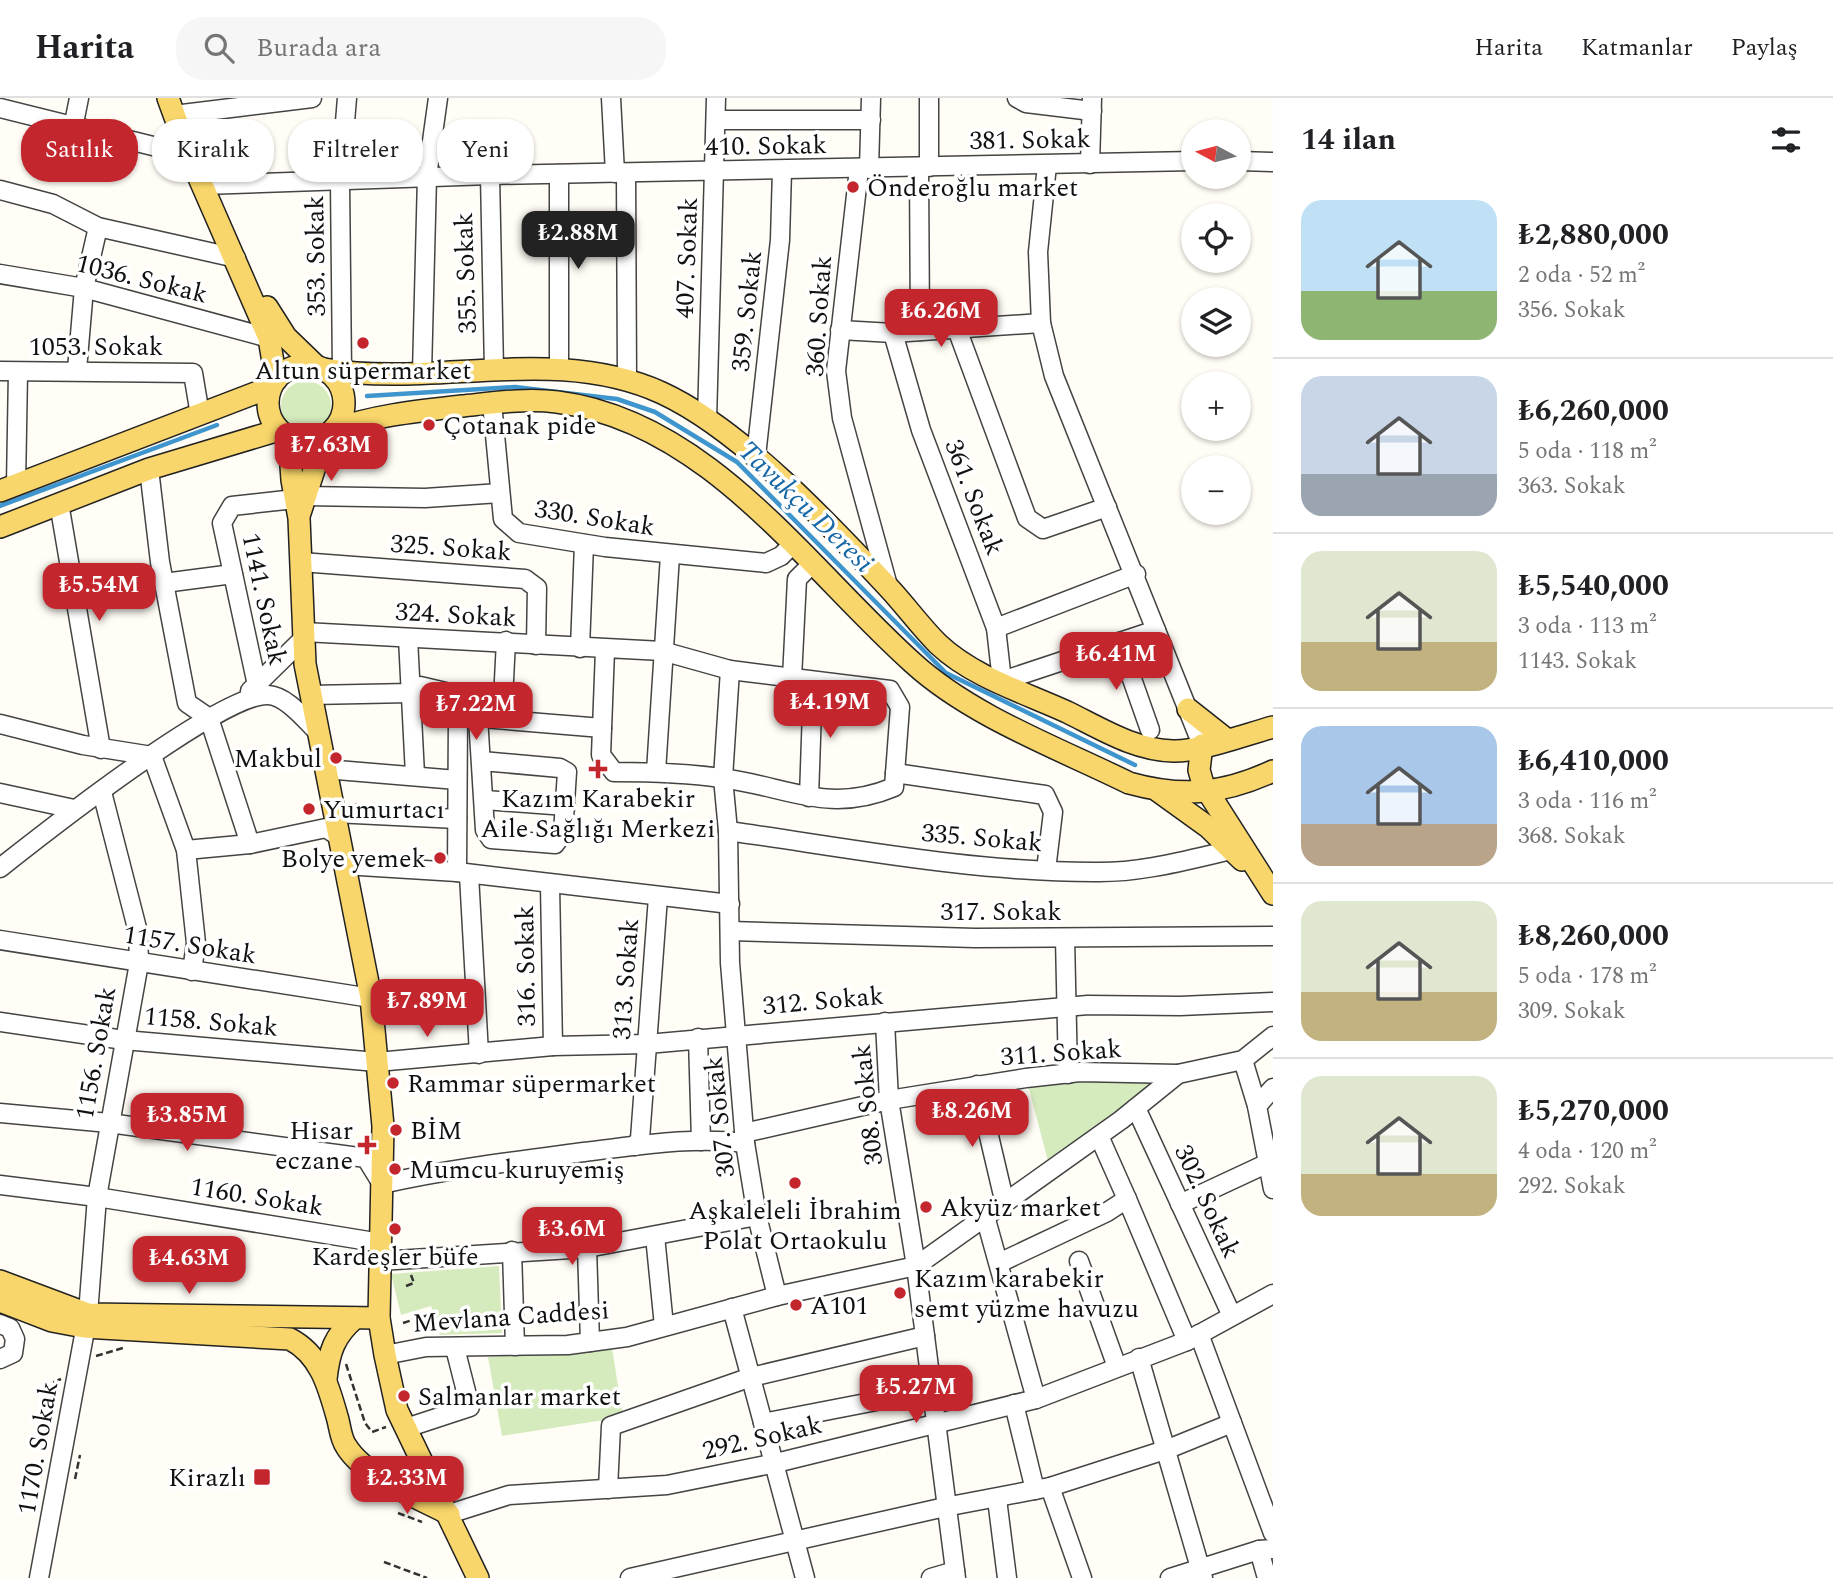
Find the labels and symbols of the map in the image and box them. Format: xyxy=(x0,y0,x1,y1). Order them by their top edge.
street label: 381. Sokak xyxy=(969,119,1091,161)
north arrow xyxy=(1181,119,1251,189)
street label: 410. Sokak xyxy=(705,125,827,167)
place label: Önderoğlu market xyxy=(867,168,1078,208)
marker: Önderoğlu market xyxy=(845,179,861,195)
street label: 353. Sokak xyxy=(295,195,337,317)
street label: 407. Sokak xyxy=(665,197,709,319)
street label: 355. Sokak xyxy=(444,212,488,334)
pin: ₺2.88M xyxy=(521,212,635,271)
street label: 1036. Sokak xyxy=(72,243,212,315)
street label: 359. Sokak xyxy=(721,249,773,374)
street label: 360. Sokak xyxy=(795,254,843,378)
pin: ₺6.26M xyxy=(884,289,998,349)
street label: 1053. Sokak xyxy=(29,327,163,367)
marker: Altun süpermarket xyxy=(355,335,371,351)
place label: Altun süpermarket xyxy=(255,351,471,391)
place label: Çotanak pide xyxy=(443,406,596,446)
marker: Çotanak pide xyxy=(421,417,437,433)
pin: ₺7.63M xyxy=(274,424,388,483)
water label: Tavukçu Deresi xyxy=(728,431,884,583)
street label: 361. Sokak xyxy=(934,433,1015,561)
street label: 330. Sokak xyxy=(532,489,658,547)
street label: 325. Sokak xyxy=(389,524,513,572)
street label: 1141. Sokak xyxy=(230,529,298,669)
pin: ₺5.54M xyxy=(42,564,156,623)
street label: 324. Sokak xyxy=(394,592,518,638)
pin: ₺6.41M xyxy=(1059,632,1173,692)
pin: ₺4.19M xyxy=(773,680,887,740)
pin: ₺7.22M xyxy=(419,682,533,742)
place label: Makbul xyxy=(234,739,322,779)
marker: Makbul xyxy=(328,750,344,766)
marker: Kazım Karabekir Aile Sağlığı Merkezi xyxy=(588,759,608,779)
place label: Kazım Karabekir Aile Sağlığı Merkezi xyxy=(481,779,715,849)
place label: Yumurtacı xyxy=(323,790,445,830)
marker: Yumurtacı xyxy=(301,801,317,817)
street label: 335. Sokak xyxy=(920,813,1044,863)
place label: Bolye yemek xyxy=(281,839,426,879)
marker: Bolye yemek xyxy=(432,850,448,866)
street label: 317. Sokak xyxy=(940,892,1062,932)
street label: 316. Sokak xyxy=(505,905,547,1027)
street label: 1157. Sokak xyxy=(120,915,259,975)
street label: 313. Sokak xyxy=(602,917,650,1041)
street label: 312. Sokak xyxy=(761,976,885,1026)
pin: ₺7.89M xyxy=(370,979,484,1039)
street label: 1156. Sokak xyxy=(65,983,127,1123)
street label: 1158. Sokak xyxy=(142,996,280,1048)
street label: 311. Sokak xyxy=(999,1029,1123,1077)
street label: 308. Sokak xyxy=(842,1042,894,1167)
street label: 307. Sokak xyxy=(694,1054,746,1179)
place label: Rammar süpermarket xyxy=(407,1064,656,1104)
marker: Rammar süpermarket xyxy=(385,1075,401,1091)
pin: ₺8.26M xyxy=(915,1090,1029,1149)
pin: ₺3.85M xyxy=(130,1094,244,1153)
place label: Hisar eczane xyxy=(275,1111,353,1181)
place label: BİM xyxy=(410,1111,462,1151)
marker: BİM xyxy=(388,1122,404,1138)
marker: Hisar eczane xyxy=(359,1137,375,1153)
street label: 302. Sokak xyxy=(1163,1138,1251,1265)
place label: Mumcu kuruyemiş xyxy=(409,1150,625,1190)
marker: Mumcu kuruyemiş xyxy=(387,1161,403,1177)
street label: 1160. Sokak xyxy=(187,1167,326,1227)
marker: Aşkaleleli İbrahim Polat Ortaokulu xyxy=(787,1175,803,1191)
place label: Akyüz market xyxy=(940,1188,1101,1228)
place label: Aşkaleleli İbrahim Polat Ortaokulu xyxy=(688,1191,902,1261)
marker: Akyüz market xyxy=(918,1199,934,1215)
pin: ₺3.6M xyxy=(523,1208,621,1267)
marker: Kardeşler büfe xyxy=(387,1221,403,1237)
pin: ₺4.63M xyxy=(132,1236,246,1296)
place label: Kardeşler büfe xyxy=(311,1237,479,1277)
place label: Kazım karabekir semt yüzme havuzu xyxy=(914,1259,1139,1329)
marker: Kazım karabekir semt yüzme havuzu xyxy=(892,1285,908,1301)
place label: A101 xyxy=(810,1286,869,1326)
street label: Mevlana Caddesi xyxy=(411,1290,611,1344)
marker: A101 xyxy=(788,1297,804,1313)
pin: ₺5.27M xyxy=(859,1366,973,1425)
place label: Salmanlar market xyxy=(418,1377,621,1417)
street label: 1170. Sokak xyxy=(7,1378,69,1518)
marker: Salmanlar market xyxy=(396,1388,412,1404)
street label: 292. Sokak xyxy=(698,1405,826,1471)
pin: ₺2.33M xyxy=(350,1456,464,1516)
place label: Kirazlı xyxy=(168,1458,246,1498)
marker: Kirazlı xyxy=(252,1467,272,1487)

